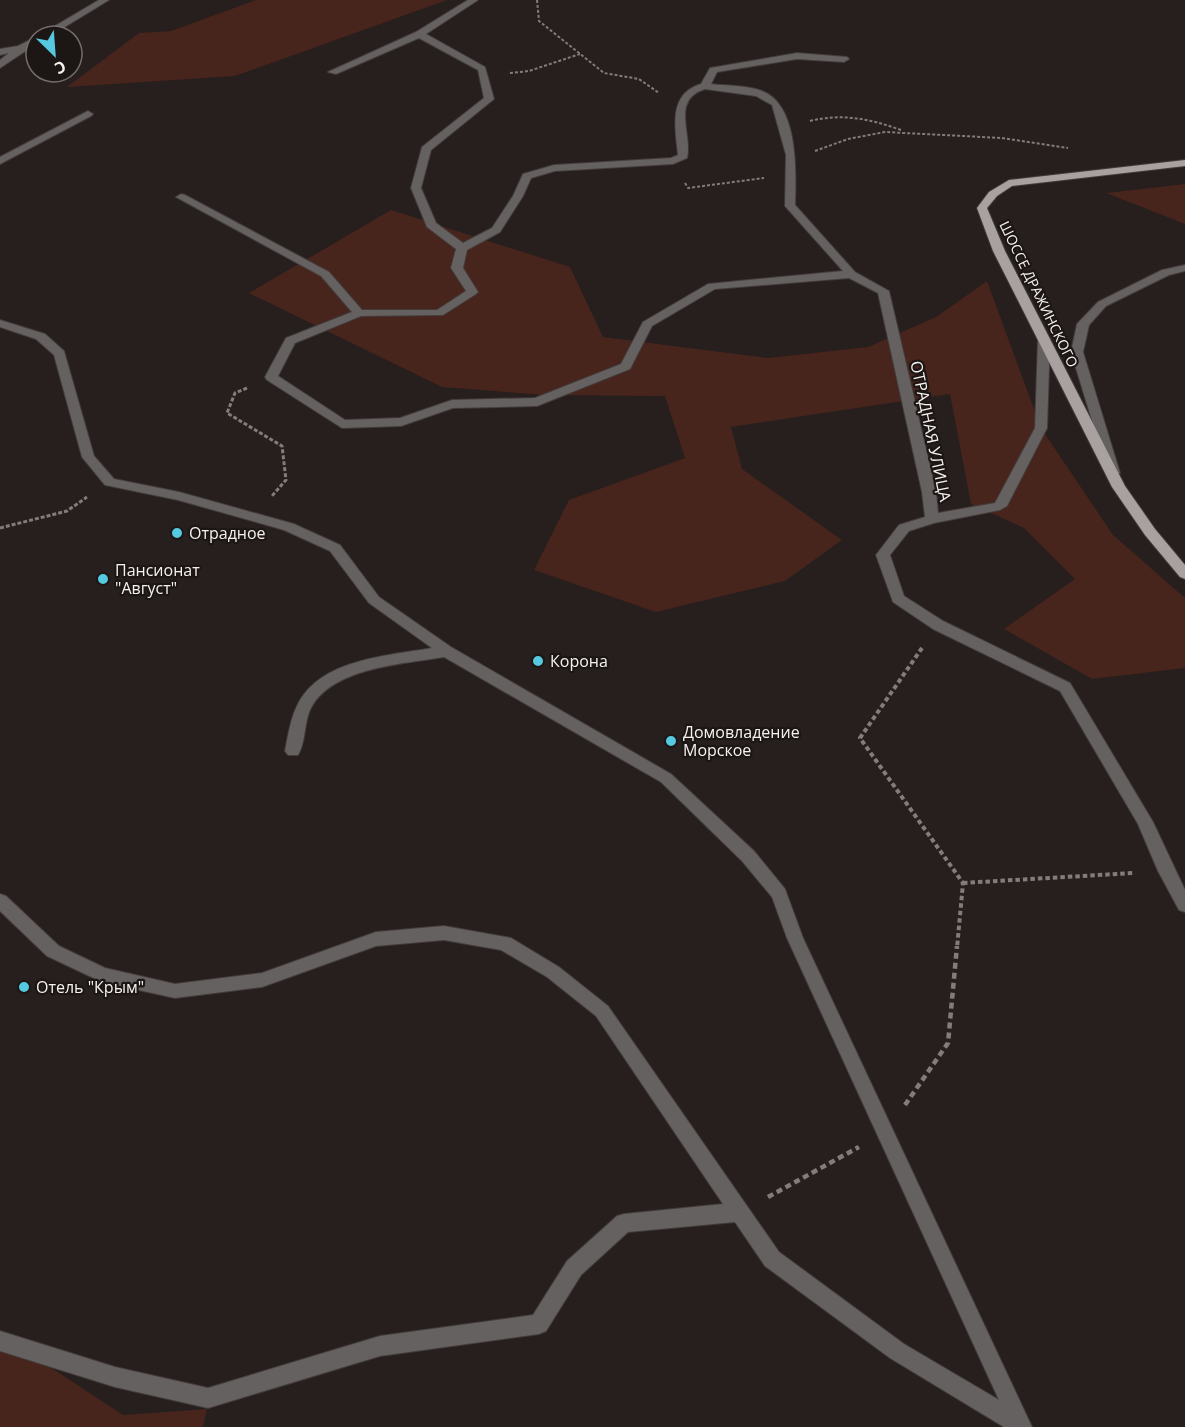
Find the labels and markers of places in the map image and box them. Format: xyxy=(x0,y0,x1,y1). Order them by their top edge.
place label: Отрадное xyxy=(189,522,266,544)
marker: Отрадное xyxy=(170,526,184,540)
place label: Пансионат "Август" xyxy=(115,559,200,599)
marker: Пансионат "Август" xyxy=(96,572,110,586)
place label: Корона xyxy=(550,650,608,672)
marker: Корона xyxy=(531,654,545,668)
place label: Домовладение Морское xyxy=(683,721,800,761)
marker: Домовладение Морское xyxy=(664,734,678,748)
place label: Отель "Крым" xyxy=(36,976,144,998)
marker: Отель "Крым" xyxy=(17,980,31,994)

